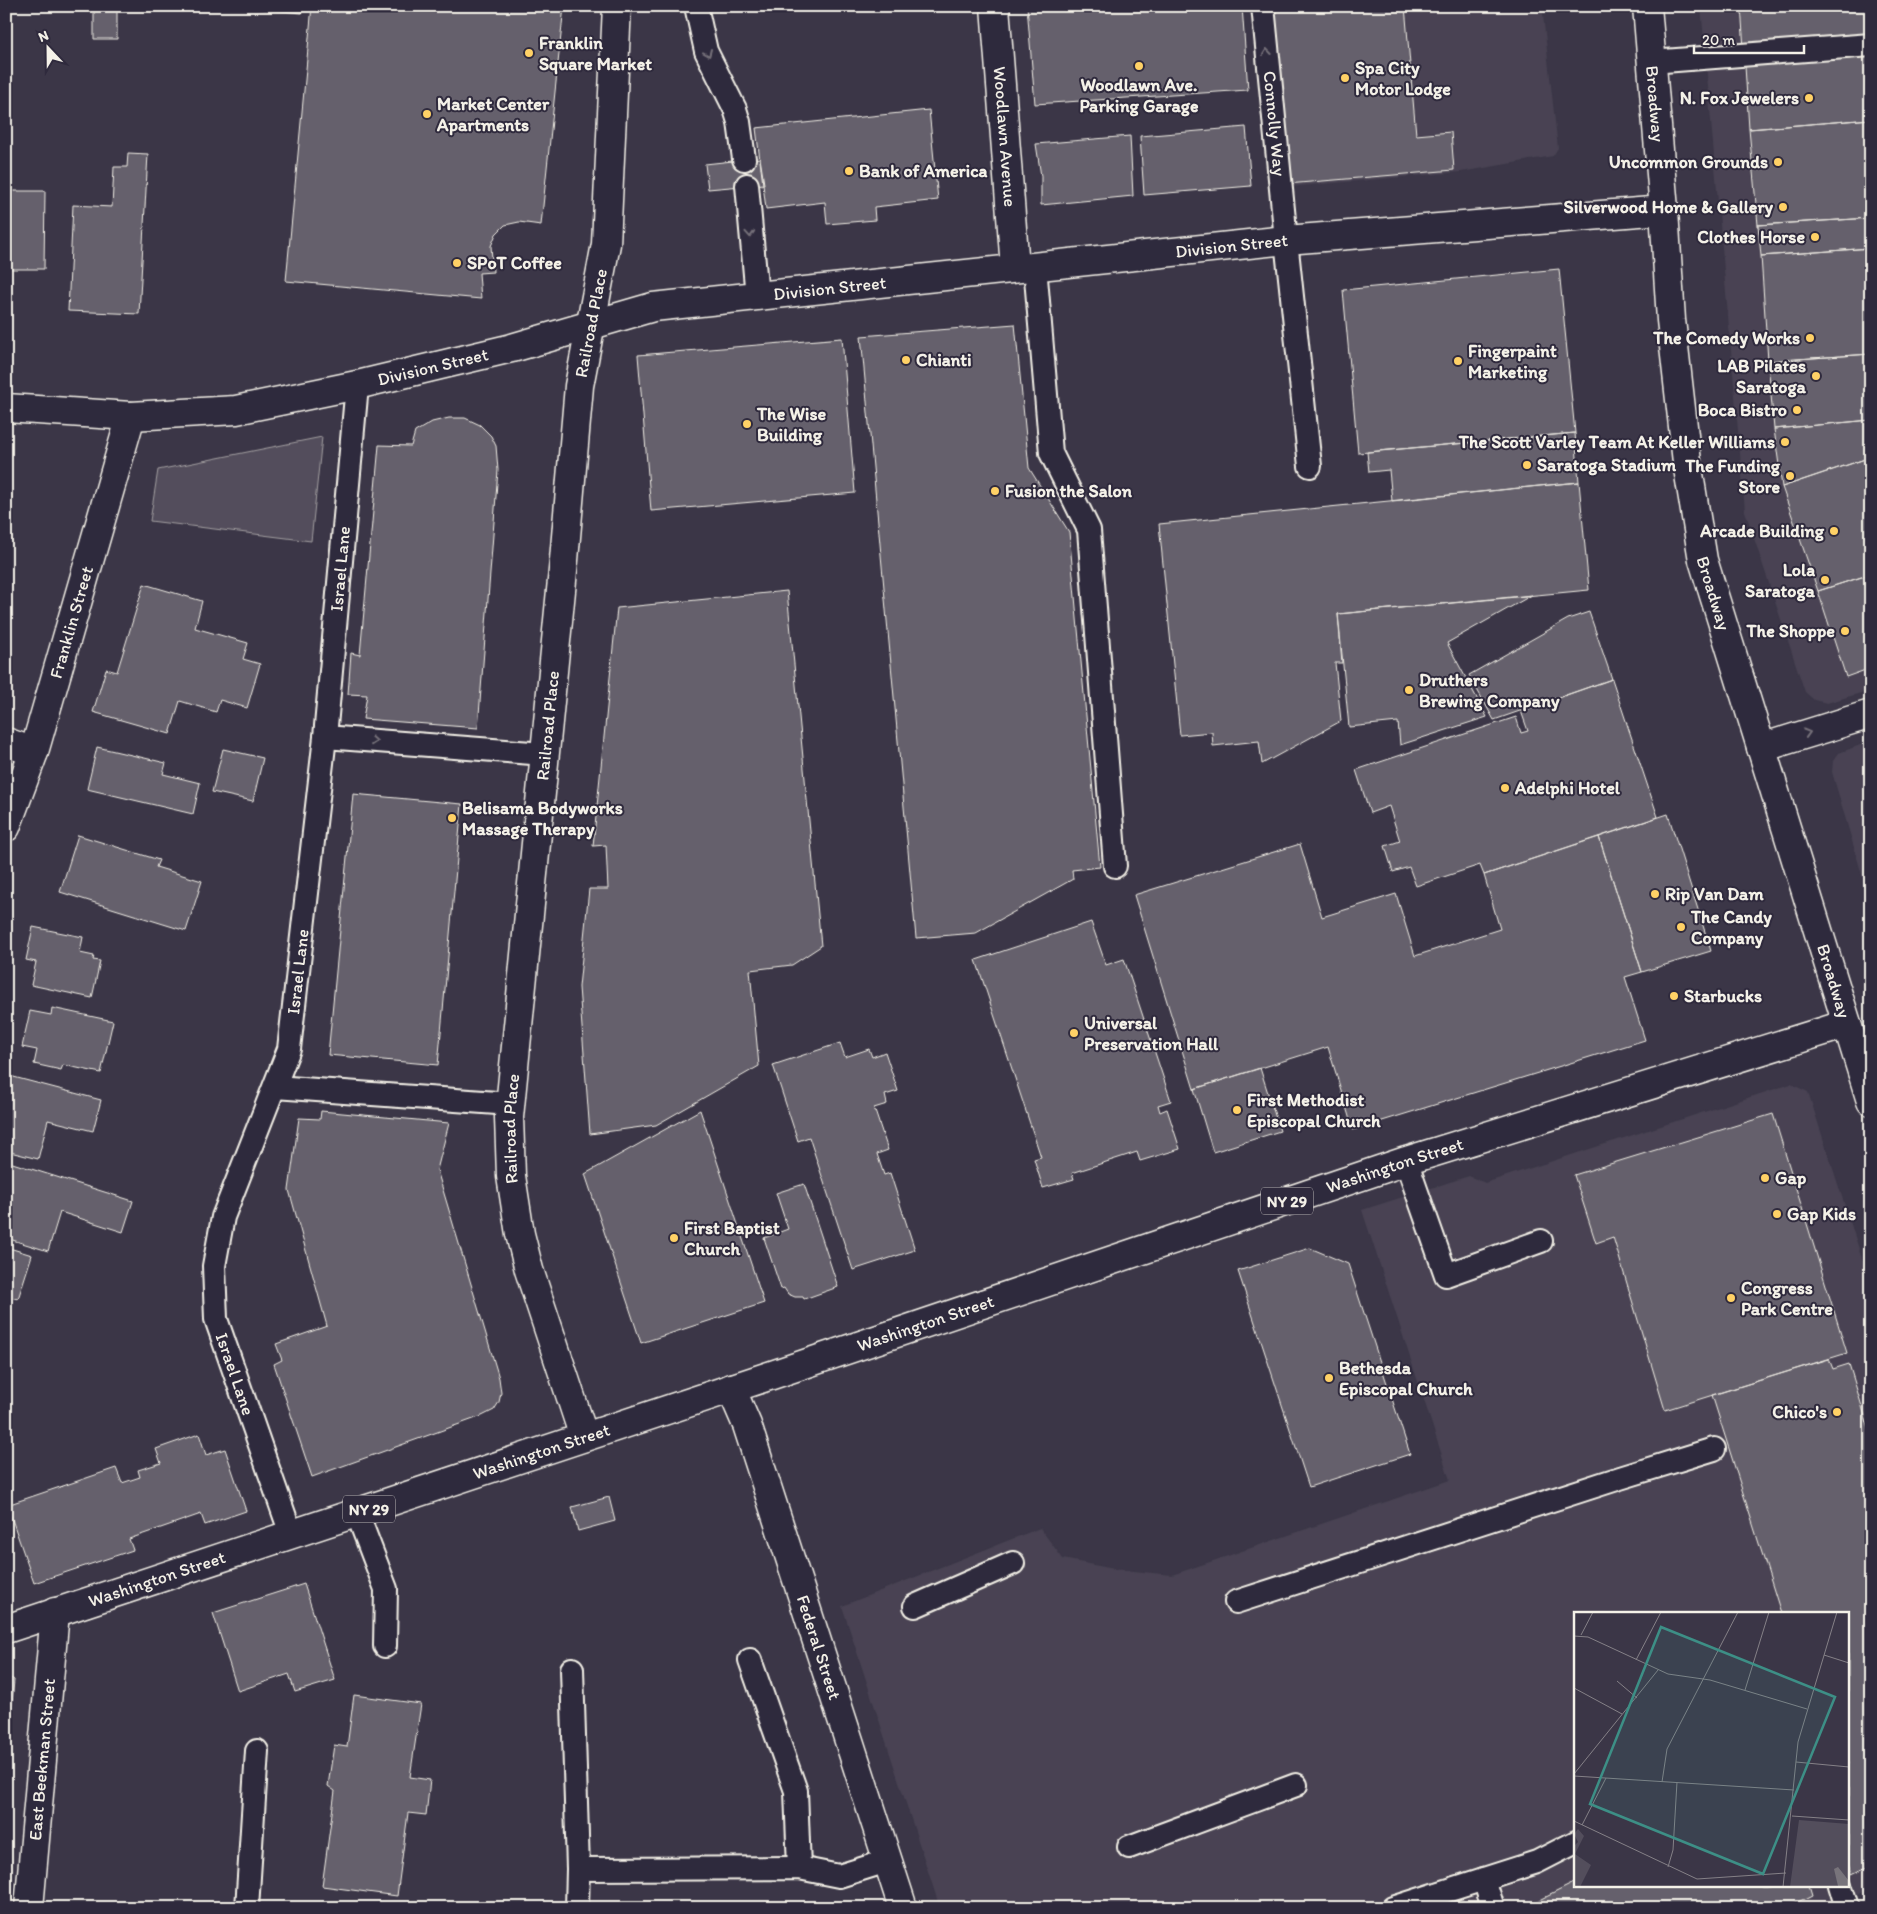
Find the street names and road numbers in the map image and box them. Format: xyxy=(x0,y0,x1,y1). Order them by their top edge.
street label: Woodlawn Avenue xyxy=(989,65,1021,208)
street label: Broadway xyxy=(1641,65,1669,143)
street label: Connolly Way xyxy=(1258,70,1291,178)
street label: Division Street xyxy=(1174,229,1289,263)
street label: Railroad Place xyxy=(570,267,612,379)
street label: Division Street xyxy=(772,271,888,305)
street label: Division Street xyxy=(375,343,491,391)
street label: Israel Lane xyxy=(325,525,355,613)
street label: Broadway xyxy=(1691,553,1735,634)
street label: Franklin Street xyxy=(45,563,98,681)
street label: Railroad Place xyxy=(531,670,564,782)
street label: Israel Lane xyxy=(282,928,314,1015)
street label: Broadway xyxy=(1812,941,1856,1021)
street label: Railroad Place xyxy=(498,1073,524,1185)
street label: Washington Street xyxy=(1323,1133,1466,1198)
road number: NY 29 xyxy=(1261,1188,1313,1214)
street label: Washington Street xyxy=(854,1290,997,1357)
street label: Israel Lane xyxy=(211,1330,259,1418)
street label: Washington Street xyxy=(470,1418,613,1484)
road number: NY 29 xyxy=(343,1496,395,1522)
street label: Washington Street xyxy=(85,1546,229,1612)
street label: Federal Street xyxy=(792,1592,846,1703)
street label: East Beekman Street xyxy=(24,1677,60,1842)

